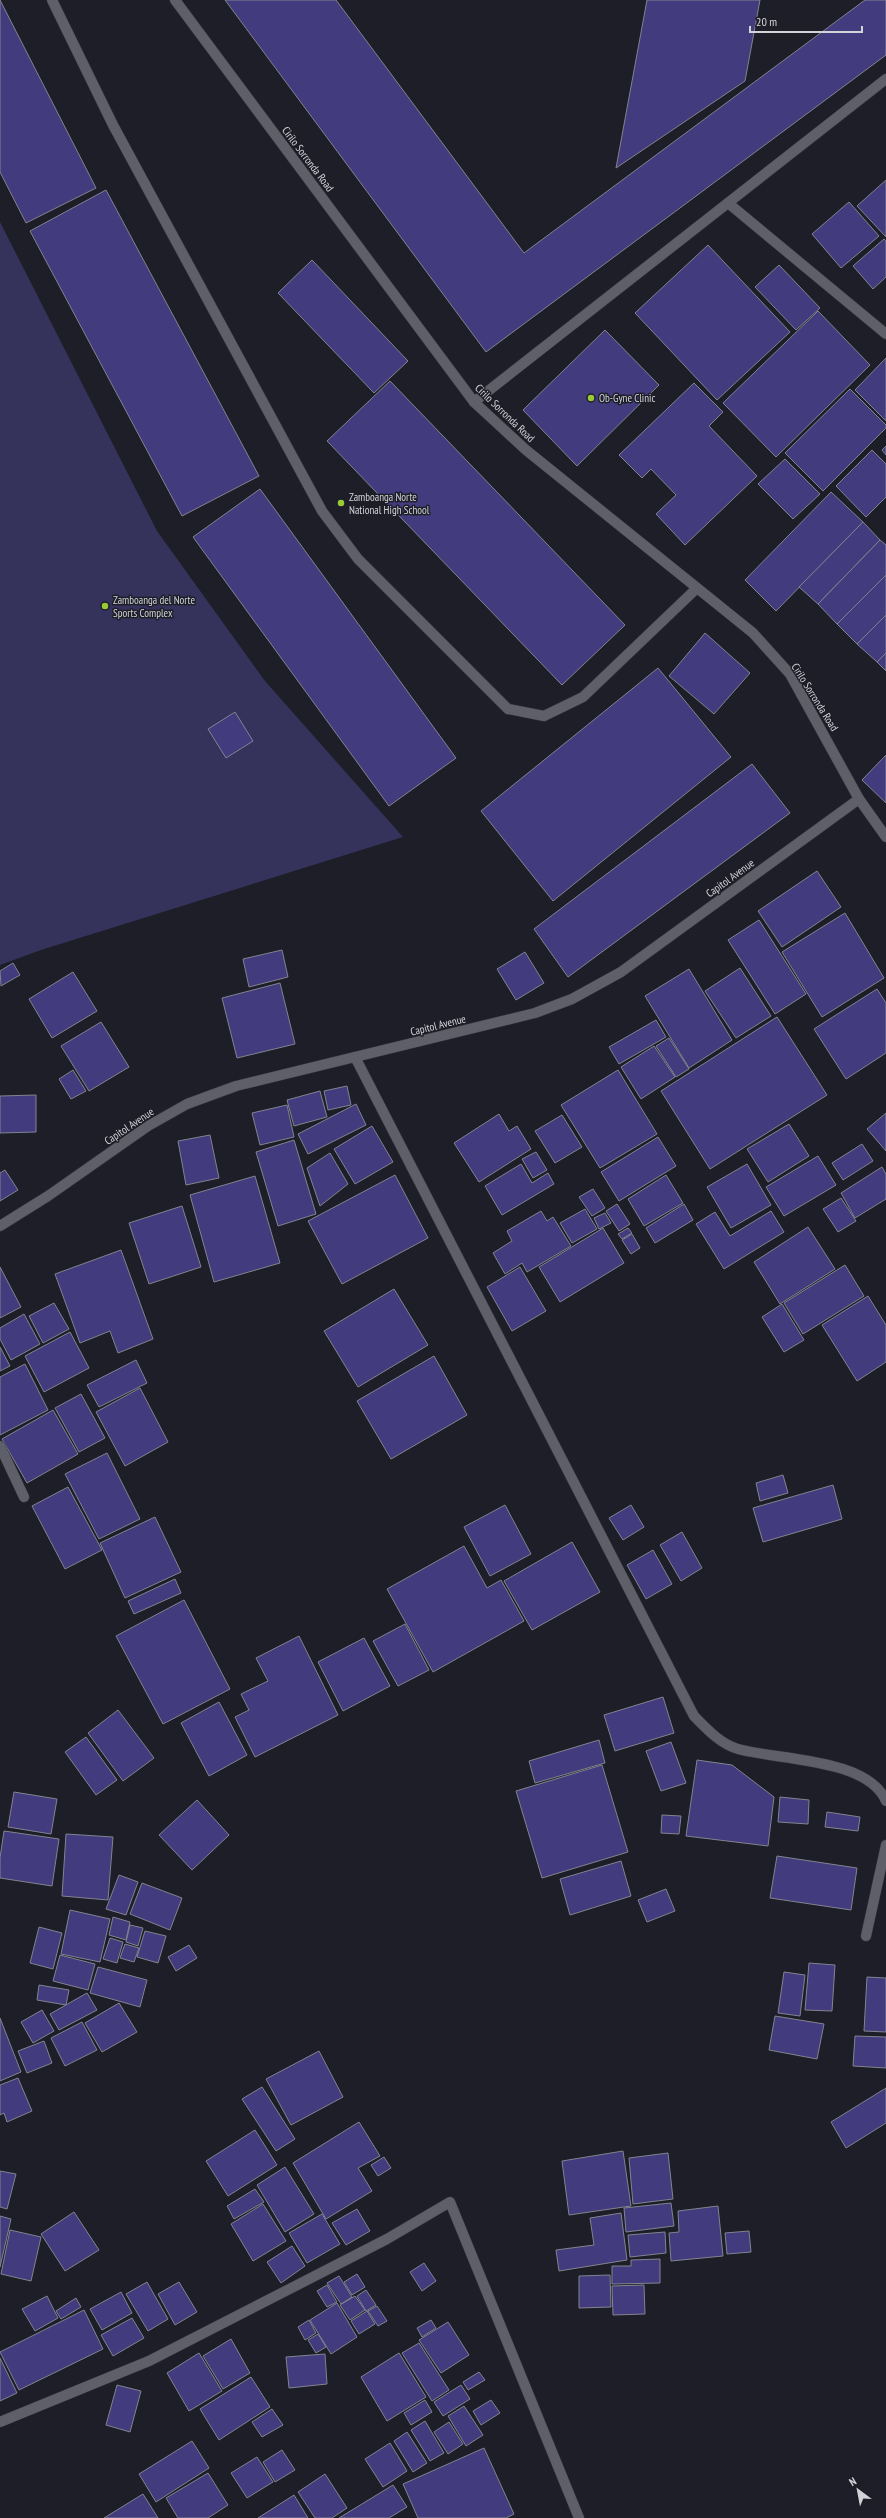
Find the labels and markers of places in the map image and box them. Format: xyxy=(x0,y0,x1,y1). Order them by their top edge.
place label: Ob-Gyne Clinic xyxy=(599,391,655,405)
marker: Ob-Gyne Clinic xyxy=(586,393,596,403)
place label: Zamboanga Norte National High School xyxy=(349,490,430,517)
marker: Zamboanga Norte National High School xyxy=(336,498,346,508)
place label: Zamboanga del Norte Sports Complex xyxy=(113,593,196,620)
marker: Zamboanga del Norte Sports Complex xyxy=(100,601,110,611)

